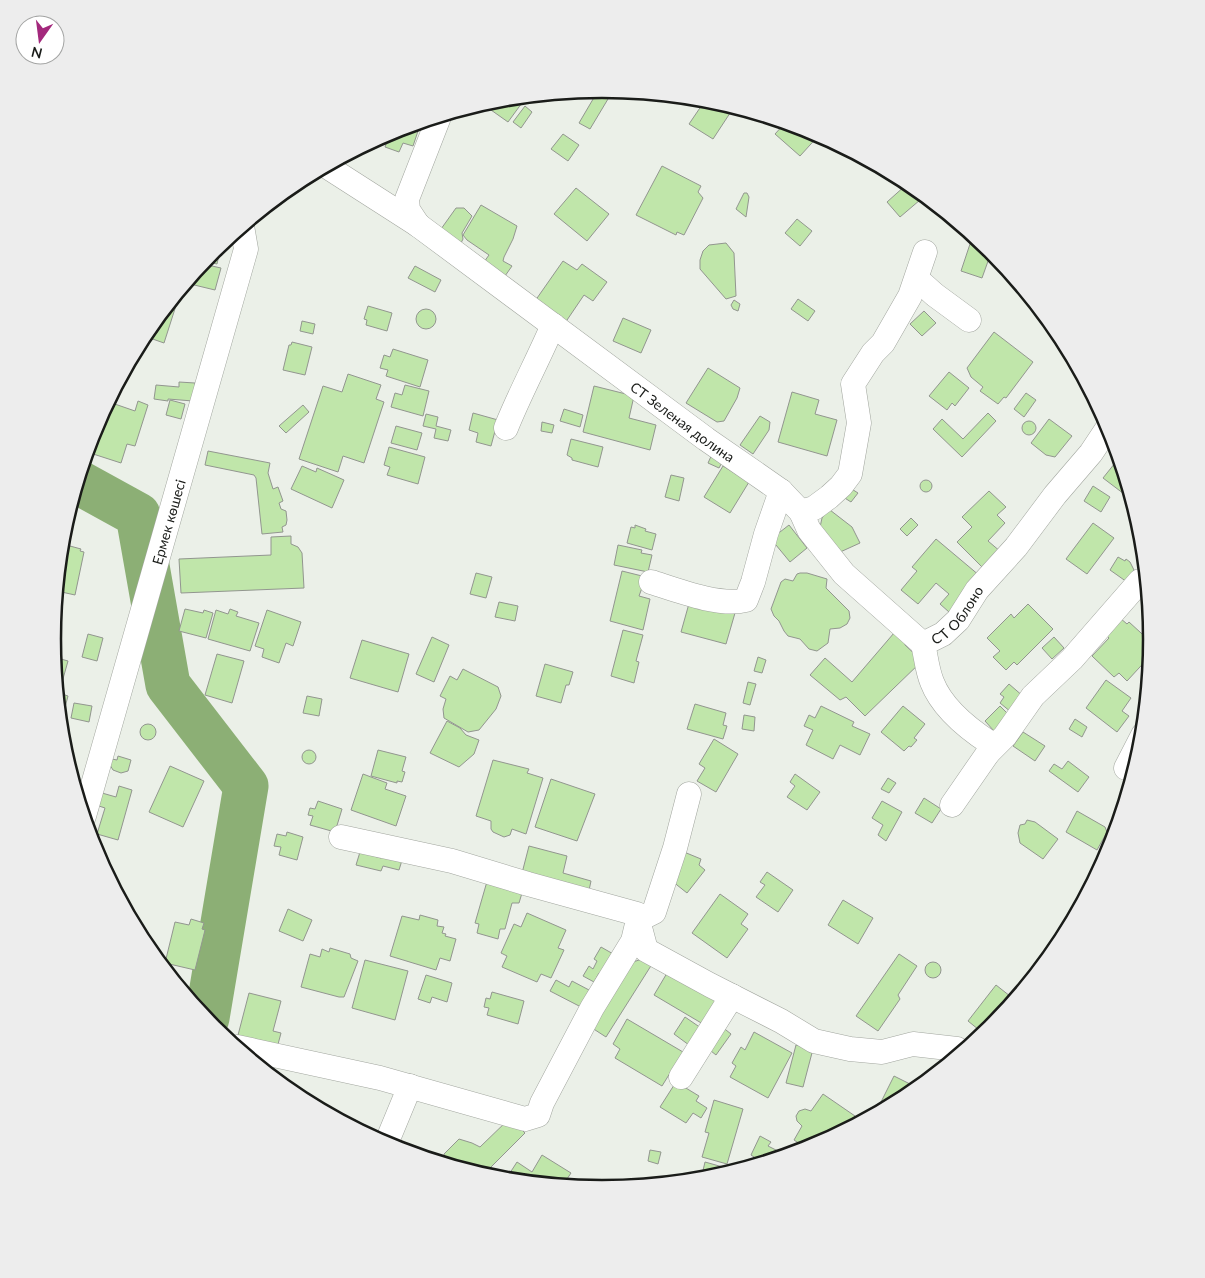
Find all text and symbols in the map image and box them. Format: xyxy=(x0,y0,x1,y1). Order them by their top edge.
north arrow xyxy=(15,15,65,65)
text: N xyxy=(29,44,44,63)
street label: СТ Зеленая долина xyxy=(627,378,738,465)
street label: Ермек көшесі xyxy=(148,477,188,566)
street label: СТ Облоно xyxy=(928,582,986,647)

